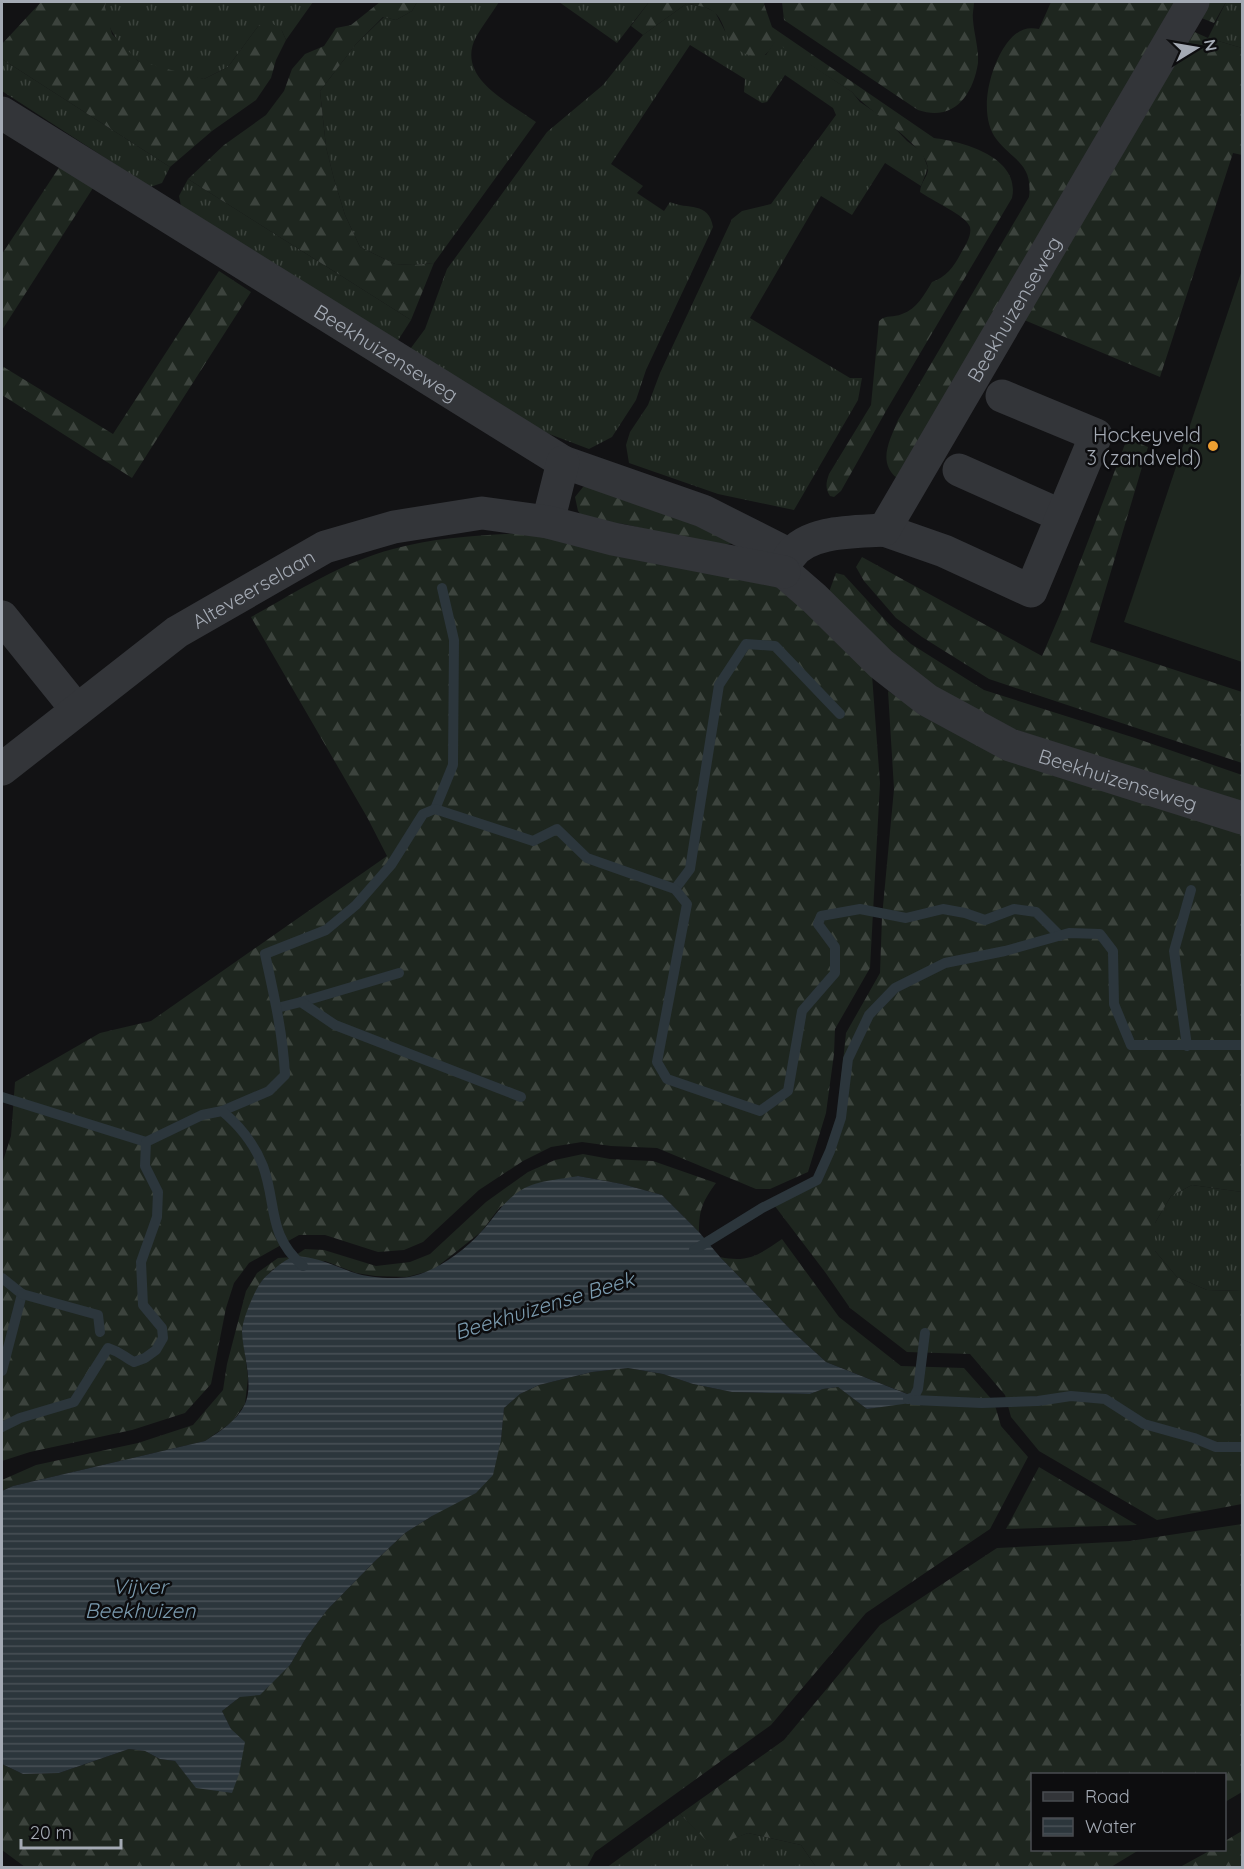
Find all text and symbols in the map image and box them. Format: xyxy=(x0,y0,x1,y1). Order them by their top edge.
north arrow xyxy=(1166,18,1226,78)
text: N xyxy=(1200,37,1222,53)
street label: Beekhuizenseweg xyxy=(961,231,1066,386)
street label: Beekhuizenseweg xyxy=(310,298,463,406)
place label: Hockeyveld 3 (zandveld) xyxy=(1086,422,1201,470)
marker: Hockeyveld 3 (zandveld) xyxy=(1206,439,1220,453)
street label: Alteveerselaan xyxy=(187,543,319,633)
street label: Beekhuizenseweg xyxy=(1036,742,1201,816)
water label: Beekhuizense Beek xyxy=(451,1265,639,1345)
water label: Vijver Beekhuizen xyxy=(85,1573,196,1623)
legend xyxy=(1031,1773,1226,1851)
text: Road xyxy=(1085,1785,1130,1808)
scale bar xyxy=(21,1812,122,1850)
text: Water xyxy=(1085,1815,1136,1838)
text: 20 m xyxy=(30,1821,72,1844)

